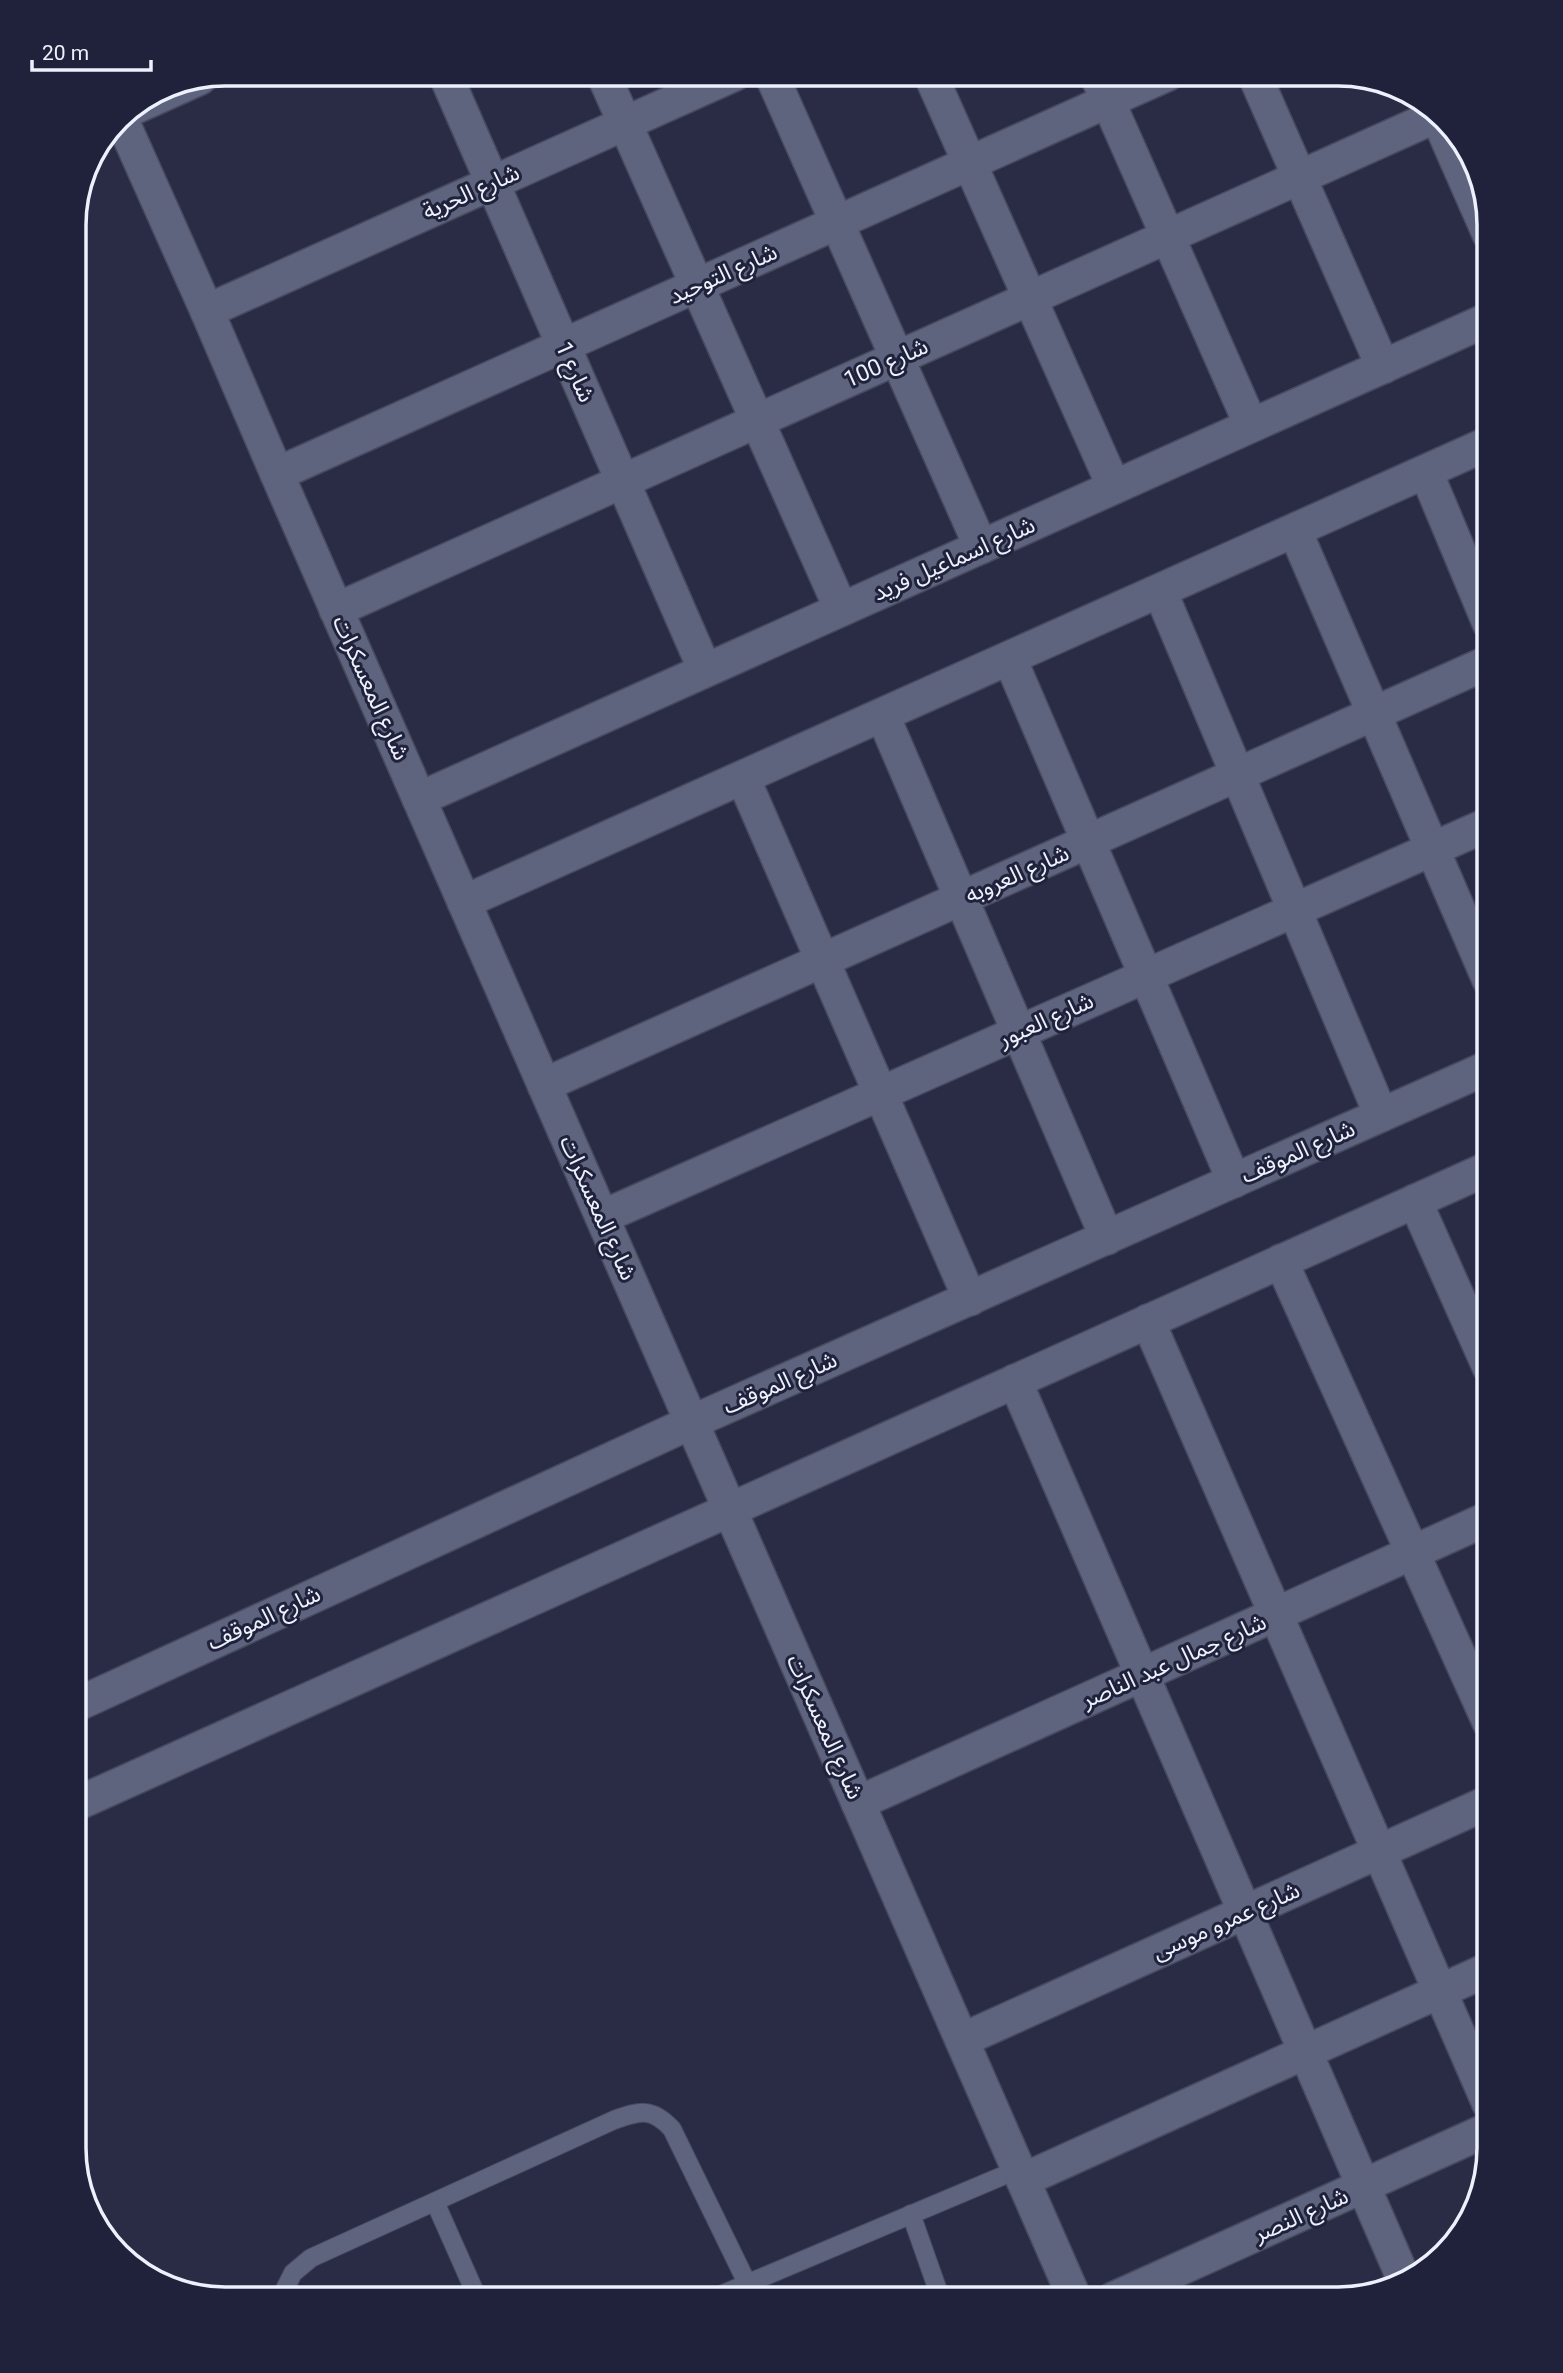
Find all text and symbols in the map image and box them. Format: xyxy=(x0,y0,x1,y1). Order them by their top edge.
scale bar xyxy=(32,28,150,72)
text: 20 m xyxy=(42,41,89,65)
street label: شارع الحرية xyxy=(418,159,525,228)
street label: شارع التوحيد xyxy=(665,238,783,313)
street label: شارع 100 xyxy=(840,333,934,396)
street label: شارع 1 xyxy=(547,338,600,408)
street label: شارع اسماعيل فريد xyxy=(869,511,1040,610)
street label: شارع المعسكرات xyxy=(324,612,415,766)
street label: شارع العروبه xyxy=(961,839,1074,912)
street label: شارع العبور xyxy=(993,987,1099,1056)
street label: شارع الموقف xyxy=(1237,1115,1360,1192)
street label: شارع المعسكرات xyxy=(551,1132,642,1286)
street label: شارع الموقف xyxy=(719,1346,842,1423)
street label: شارع الموقف xyxy=(203,1580,326,1659)
street label: شارع جمال عبد الناصر xyxy=(1077,1608,1272,1717)
street label: شارع المعسكرات xyxy=(778,1651,869,1805)
street label: شارع عمرو موسى xyxy=(1148,1876,1305,1968)
street label: شارع النصر xyxy=(1249,2182,1354,2251)

